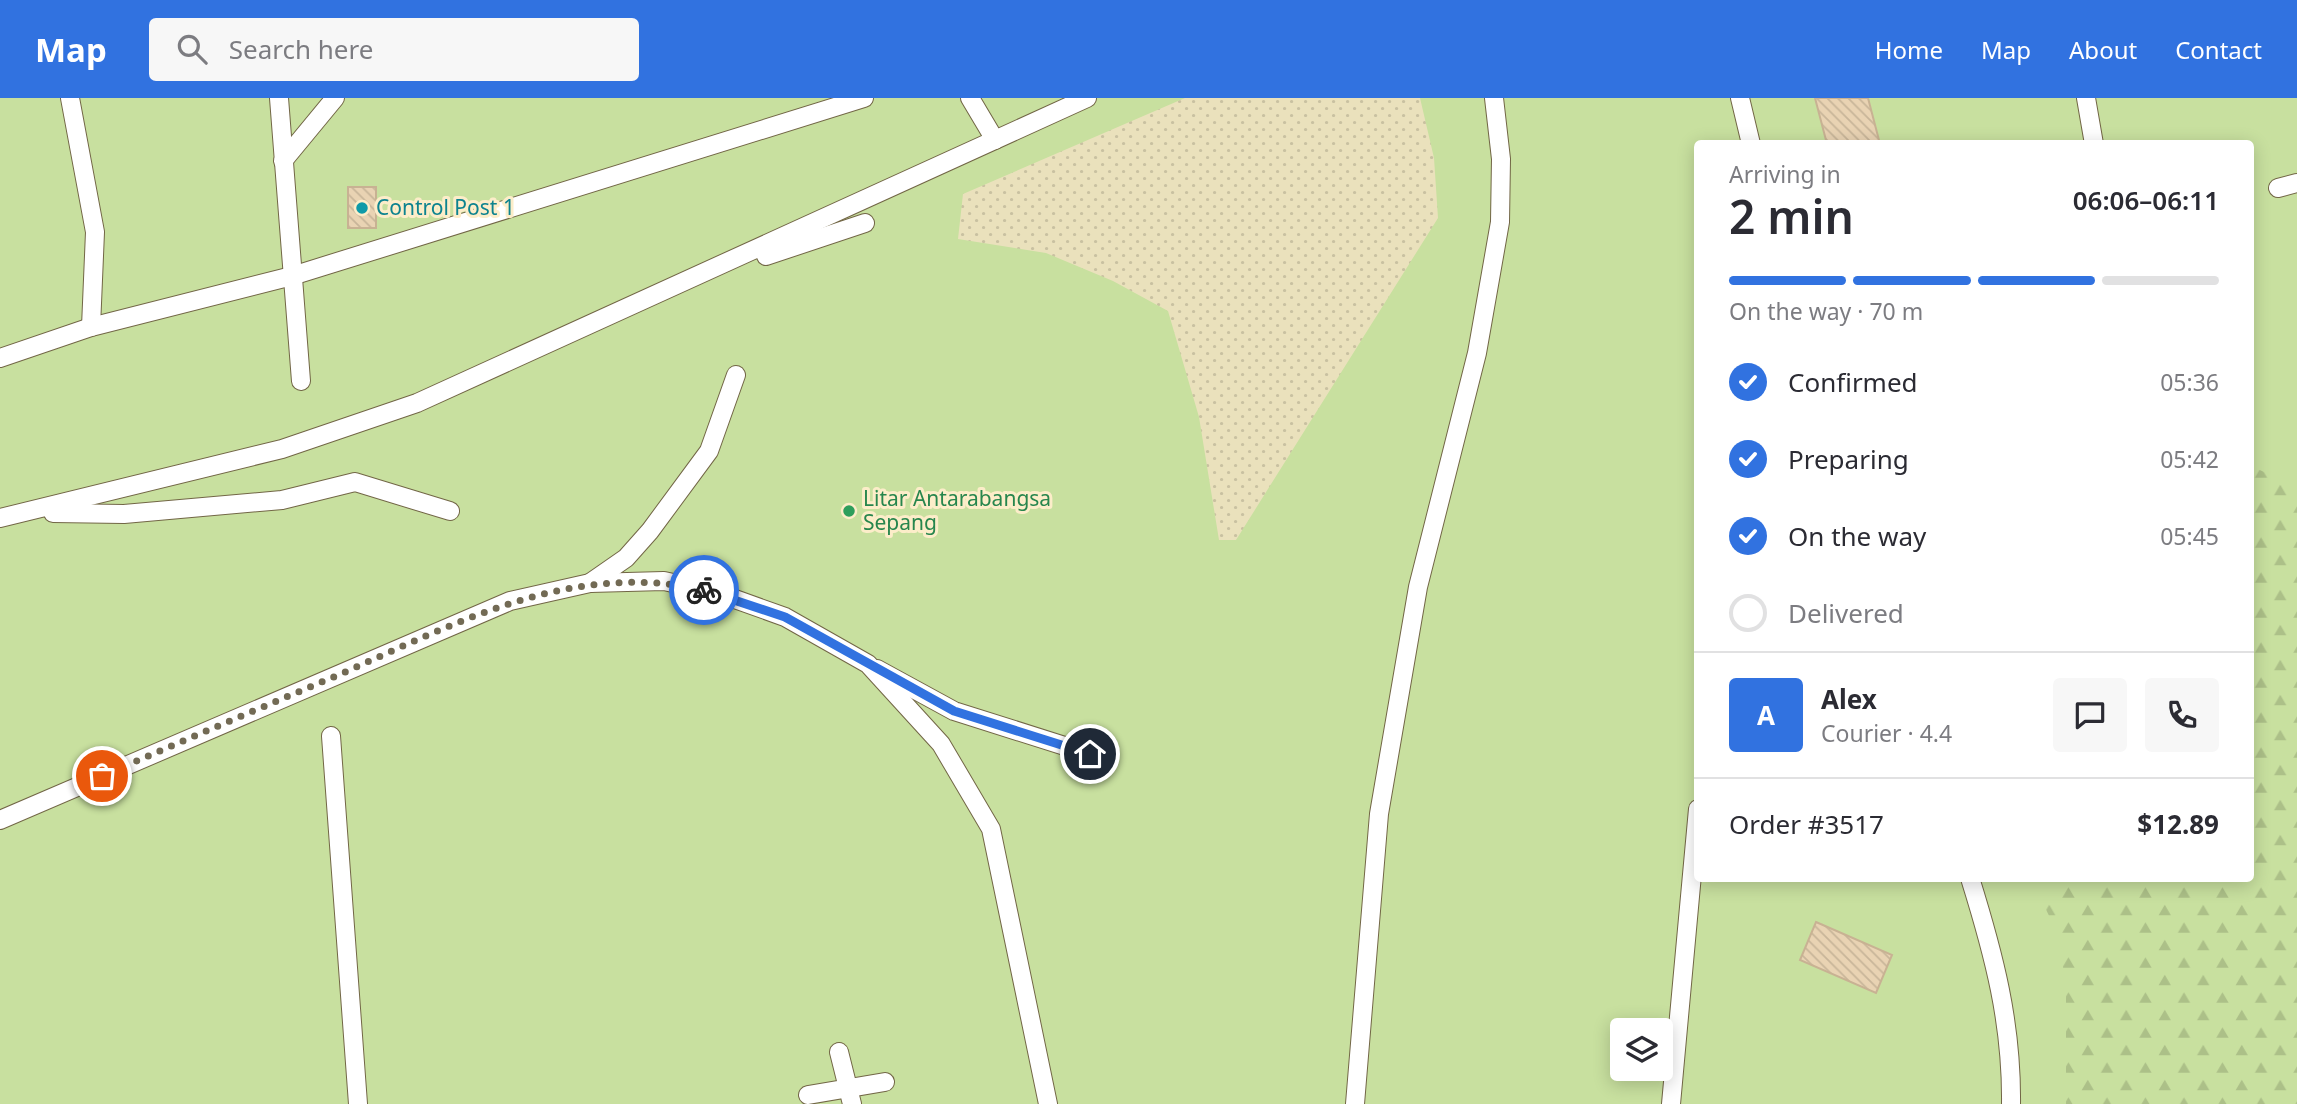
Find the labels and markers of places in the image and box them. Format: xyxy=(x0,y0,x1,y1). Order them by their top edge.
place label: Control Post 1 xyxy=(376,193,515,221)
marker: Control Post 1 xyxy=(354,200,370,216)
place label: Litar Antarabangsa Sepang xyxy=(863,484,1051,536)
marker: Litar Antarabangsa Sepang xyxy=(841,503,857,519)
pin xyxy=(1060,724,1120,784)
pin xyxy=(72,746,132,806)

